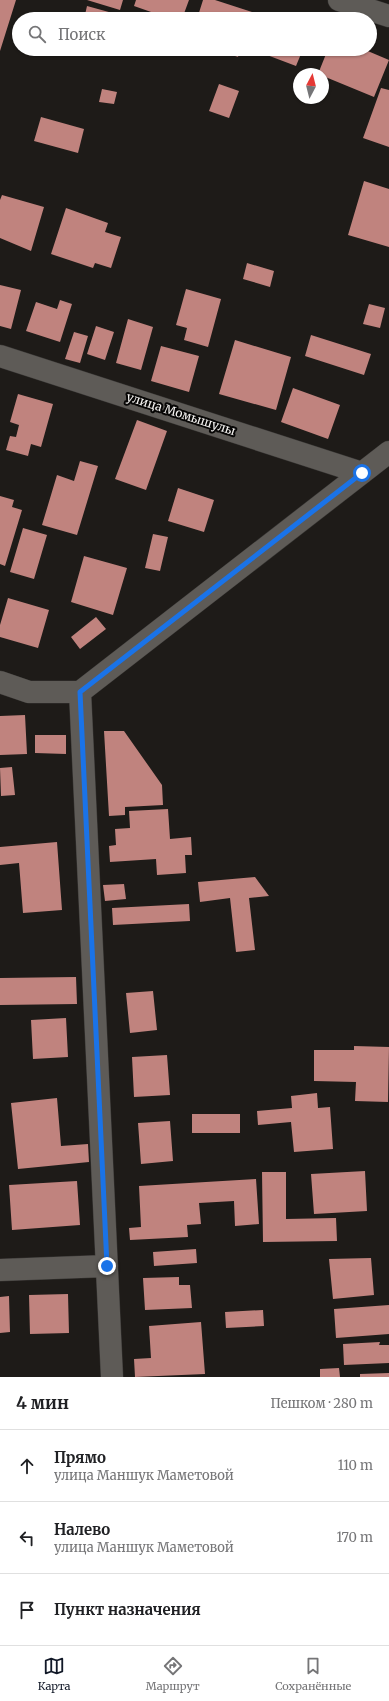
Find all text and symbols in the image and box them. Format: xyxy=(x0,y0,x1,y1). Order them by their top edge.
search box xyxy=(12,12,377,56)
icon: search xyxy=(26,23,48,45)
text: Поиск xyxy=(58,25,105,44)
north arrow xyxy=(293,68,329,104)
street label: улица Момышулы xyxy=(125,389,238,438)
route start xyxy=(353,464,371,482)
route end xyxy=(98,1257,116,1275)
text: 4 мин xyxy=(16,1392,69,1414)
text: Пешком · 280 m xyxy=(271,1395,373,1412)
text: Прямо xyxy=(54,1448,106,1467)
icon: ahead xyxy=(16,1455,38,1477)
text: 110 m xyxy=(338,1457,373,1474)
text: улица Маншук Маметовой xyxy=(54,1467,234,1484)
text: Налево xyxy=(54,1520,110,1539)
icon: left xyxy=(16,1527,38,1549)
text: 170 m xyxy=(336,1529,373,1546)
text: улица Маншук Маметовой xyxy=(54,1539,234,1556)
icon: arrive xyxy=(16,1599,38,1621)
text: Пункт назначения xyxy=(54,1600,201,1619)
tab: Карта xyxy=(38,1655,70,1693)
tab: Маршрут xyxy=(146,1655,200,1693)
tab: Сохранённые xyxy=(275,1655,351,1693)

